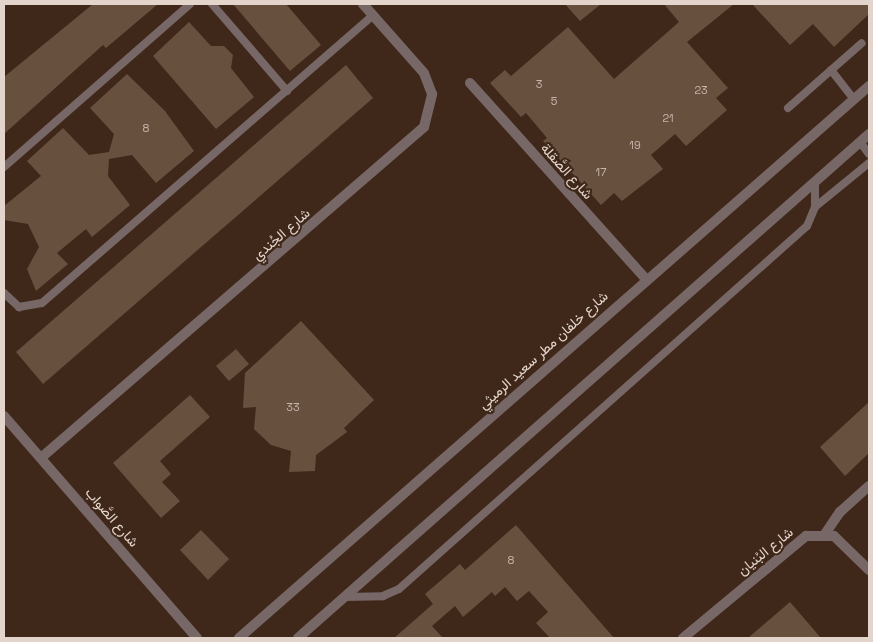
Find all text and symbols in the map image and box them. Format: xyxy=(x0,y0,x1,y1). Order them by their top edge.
house number: 3 xyxy=(536,77,542,91)
house number: 23 xyxy=(694,83,708,97)
house number: 5 xyxy=(551,94,557,108)
house number: 21 xyxy=(662,111,674,125)
house number: 8 xyxy=(143,121,149,135)
house number: 19 xyxy=(629,138,641,152)
street label: شارع الصَّقلة xyxy=(537,139,597,203)
house number: 17 xyxy=(596,165,606,179)
street label: شارع الجُندي xyxy=(249,204,313,264)
street label: شارع خلفان مطر سعيد الرميثي xyxy=(475,287,611,413)
house number: 33 xyxy=(286,400,300,414)
street label: شارع الصَّواب xyxy=(82,484,142,550)
street label: شارع البُنيان xyxy=(734,523,796,579)
house number: 8 xyxy=(508,553,514,567)

